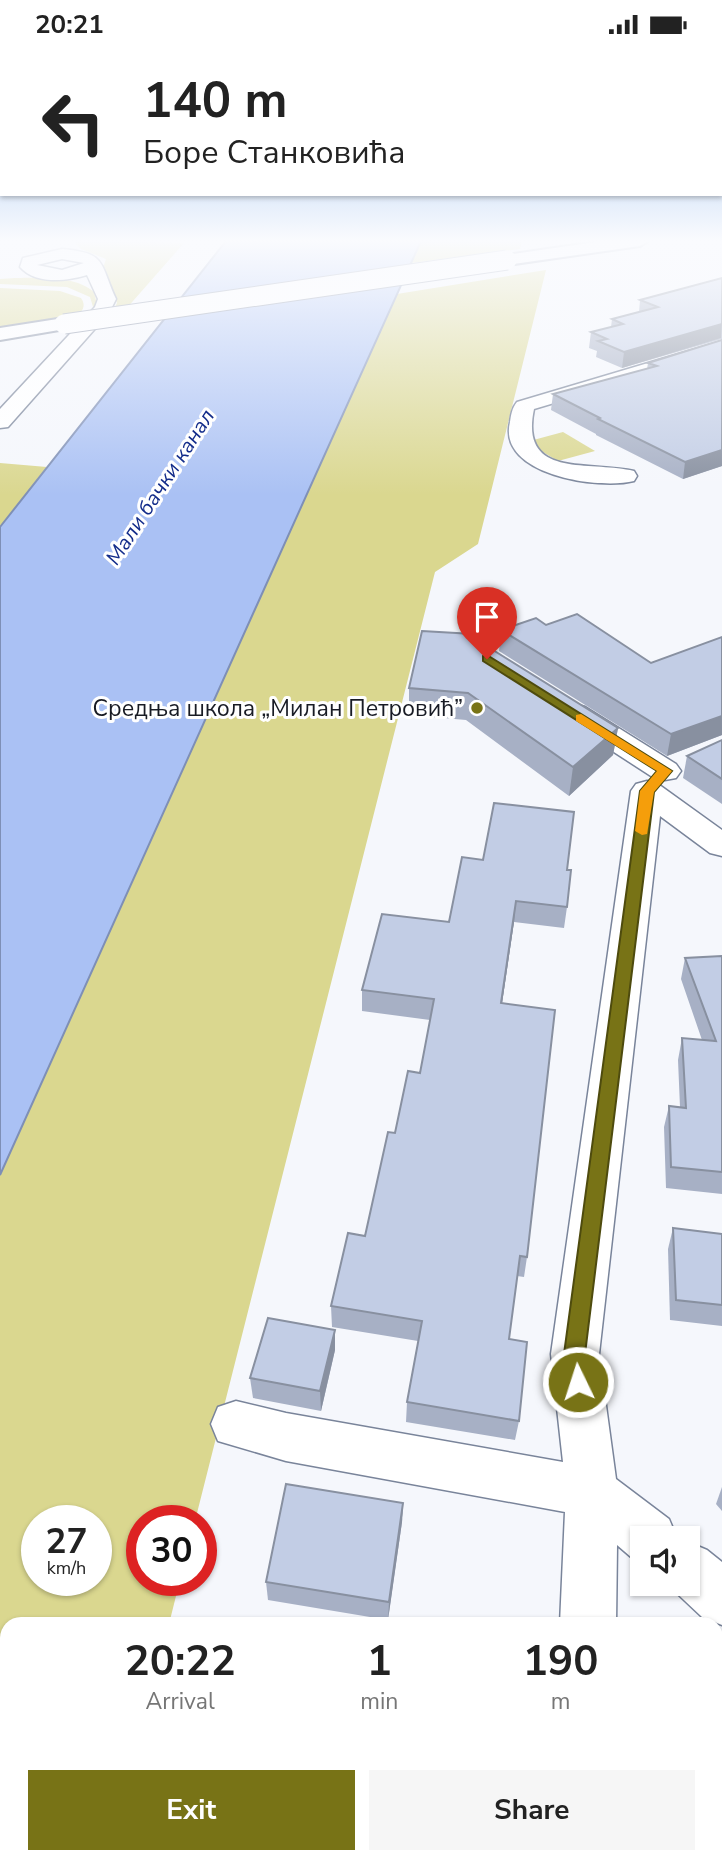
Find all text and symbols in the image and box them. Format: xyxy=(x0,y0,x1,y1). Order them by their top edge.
text: 20:21 xyxy=(35,7,104,42)
text: 140 m xyxy=(143,67,287,134)
icon: left xyxy=(28,77,119,168)
text: Боре Станковића xyxy=(143,131,405,174)
water label: Мали бачки канал xyxy=(99,404,221,570)
pin xyxy=(457,587,517,659)
icon: arrive xyxy=(468,598,506,636)
place label: Средња школа „Милан Петровић” xyxy=(93,693,463,724)
marker: Средња школа „Милан Петровић” xyxy=(469,700,485,716)
position arrow xyxy=(541,1345,615,1419)
speed limit sign: 30 xyxy=(126,1505,217,1596)
text: 27 xyxy=(45,1518,88,1565)
map controls xyxy=(630,1526,700,1596)
button: sound xyxy=(630,1526,700,1596)
text: km/h xyxy=(47,1556,86,1580)
text: 20:22 xyxy=(125,1633,236,1690)
text: 1 xyxy=(367,1633,392,1690)
text: 190 xyxy=(523,1633,598,1690)
text: Arrival xyxy=(146,1686,215,1717)
text: min xyxy=(360,1686,398,1717)
text: m xyxy=(551,1686,571,1717)
button: Exit xyxy=(28,1770,355,1850)
button: Share xyxy=(369,1770,695,1850)

